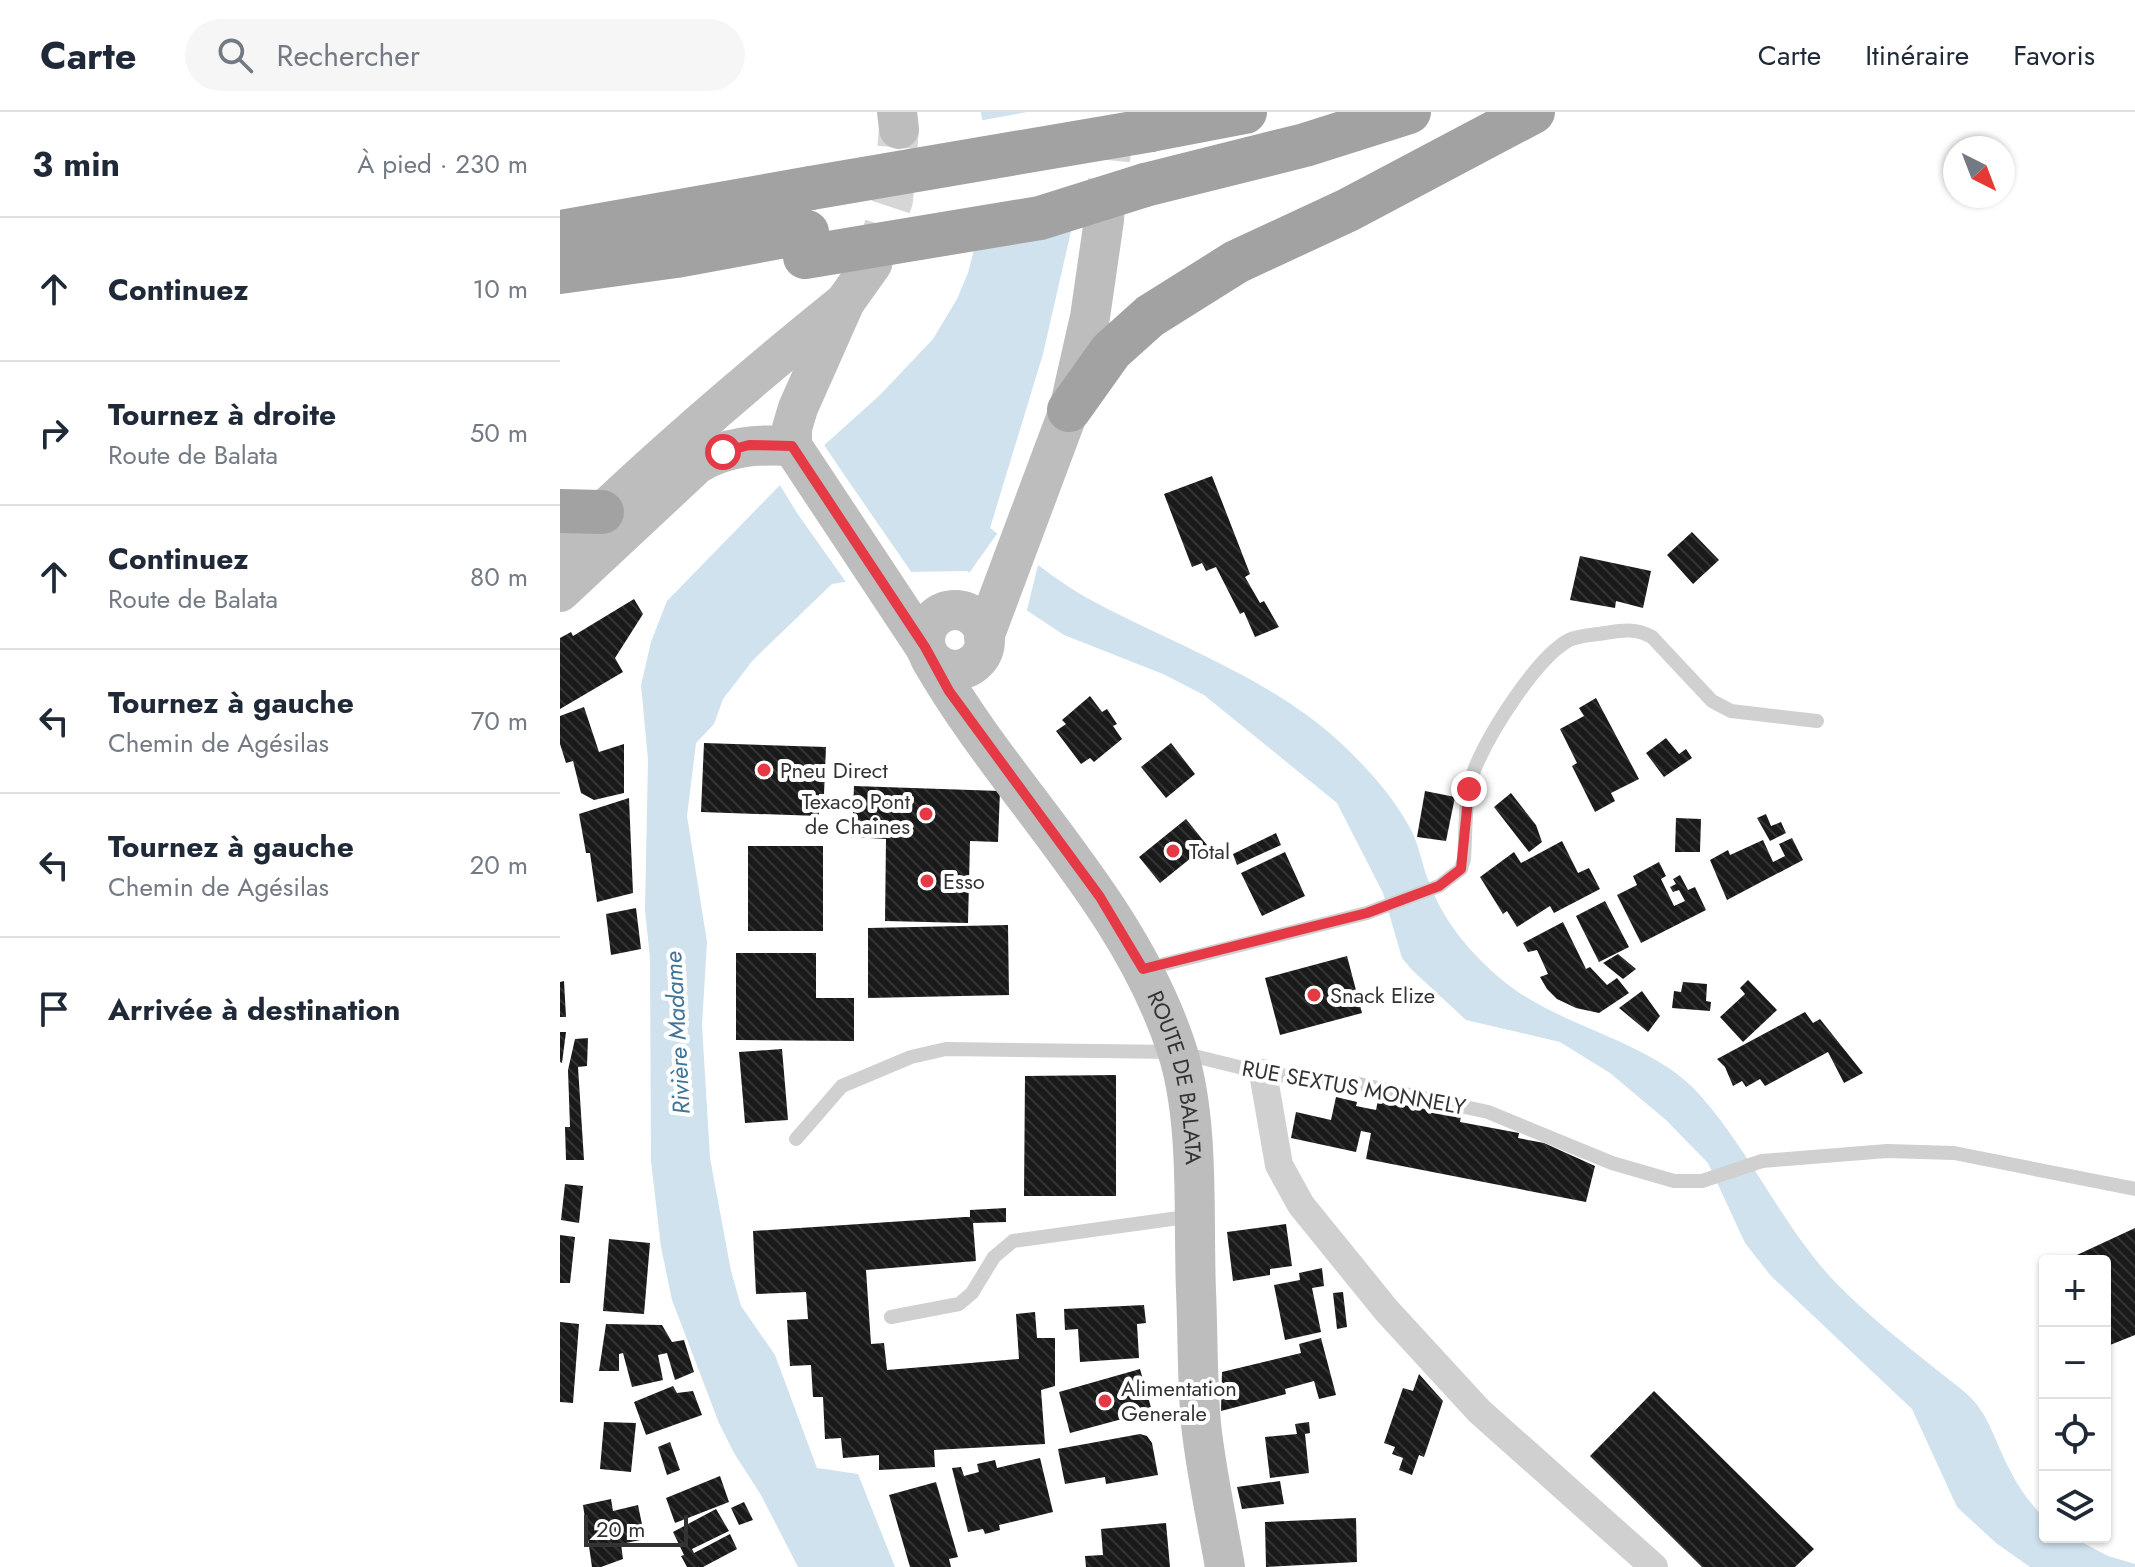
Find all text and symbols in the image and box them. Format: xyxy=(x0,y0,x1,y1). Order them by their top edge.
search box xyxy=(185,19,745,91)
text: Carte xyxy=(40,28,137,83)
icon: search xyxy=(213,33,257,77)
text: Rechercher xyxy=(277,34,420,77)
text: Carte xyxy=(1758,35,1821,76)
text: Itinéraire xyxy=(1865,35,1969,76)
text: Favoris xyxy=(2013,35,2095,76)
north arrow xyxy=(1943,136,2015,208)
text: 3 min xyxy=(32,140,120,189)
text: À pied · 230 m xyxy=(357,145,528,183)
icon: ahead xyxy=(32,267,76,311)
text: Continuez xyxy=(108,268,249,311)
text: 10 m xyxy=(473,270,528,308)
text: Tournez à droite xyxy=(108,393,336,436)
icon: right xyxy=(32,411,76,455)
text: 50 m xyxy=(470,414,528,452)
route start xyxy=(705,434,741,470)
text: Route de Balata xyxy=(108,436,278,474)
text: Continuez xyxy=(108,537,249,580)
icon: ahead xyxy=(32,555,76,599)
text: 80 m xyxy=(470,558,528,596)
text: Route de Balata xyxy=(108,580,278,618)
text: Tournez à gauche xyxy=(108,681,354,724)
icon: left xyxy=(32,699,76,743)
text: 70 m xyxy=(471,702,528,740)
text: Chemin de Agésilas xyxy=(108,724,329,762)
place label: Pneu Direct xyxy=(780,754,888,786)
marker: Pneu Direct xyxy=(755,761,773,779)
route end xyxy=(1451,771,1487,807)
place label: Texaco Pont de Chaines xyxy=(802,785,911,842)
marker: Texaco Pont de Chaines xyxy=(917,805,935,823)
text: Tournez à gauche xyxy=(108,825,354,868)
place label: Total xyxy=(1189,835,1230,867)
marker: Total xyxy=(1164,842,1182,860)
icon: left xyxy=(32,843,76,887)
text: 20 m xyxy=(470,846,528,884)
place label: Esso xyxy=(943,865,985,897)
text: Chemin de Agésilas xyxy=(108,868,329,906)
marker: Esso xyxy=(918,872,936,890)
water label: Rivière Madame xyxy=(655,951,699,1115)
place label: Snack Elize xyxy=(1330,979,1435,1011)
street label: ROUTE DE BALATA xyxy=(1139,985,1210,1166)
marker: Snack Elize xyxy=(1305,986,1323,1004)
icon: arrive xyxy=(32,987,76,1031)
text: Arrivée à destination xyxy=(108,988,400,1031)
street label: RUE SEXTUS MONNELY xyxy=(1240,1052,1469,1123)
map controls xyxy=(2039,1255,2111,1543)
button: + xyxy=(2039,1255,2111,1327)
button: − xyxy=(2039,1327,2111,1399)
place label: Alimentation Generale xyxy=(1121,1372,1237,1429)
marker: Alimentation Generale xyxy=(1096,1392,1114,1410)
button: locate xyxy=(2039,1399,2111,1471)
button: layers xyxy=(2039,1471,2111,1543)
scale bar xyxy=(584,1511,688,1547)
text: 20 m xyxy=(596,1513,645,1545)

